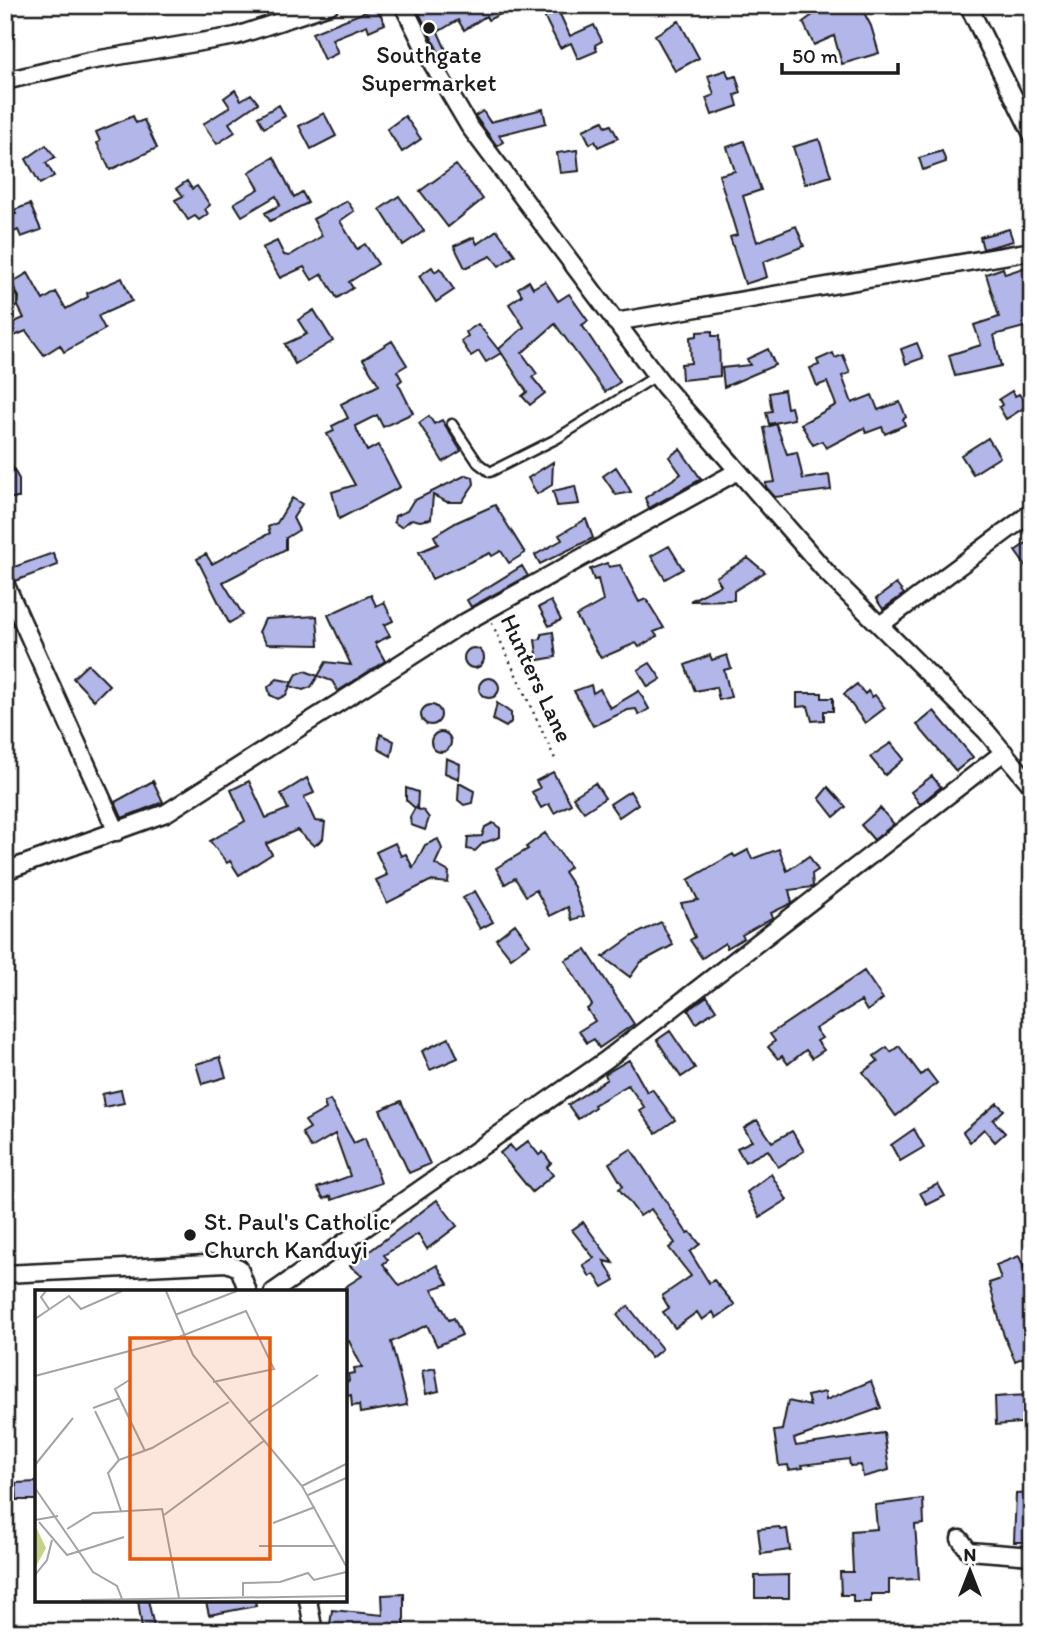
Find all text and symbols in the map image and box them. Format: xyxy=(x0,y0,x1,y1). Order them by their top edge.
marker: Southgate Supermarket xyxy=(421,20,437,36)
scale bar xyxy=(782,32,897,76)
place label: Southgate Supermarket xyxy=(362,40,496,97)
text: 50 m xyxy=(792,43,839,68)
street label: Hunters Lane xyxy=(495,609,579,747)
place label: St. Paul's Catholic Church Kanduyi xyxy=(204,1207,390,1264)
marker: St. Paul's Catholic Church Kanduyi xyxy=(182,1227,198,1243)
inset map xyxy=(35,1290,346,1602)
north arrow xyxy=(936,1536,1006,1606)
text: N xyxy=(964,1543,976,1566)

